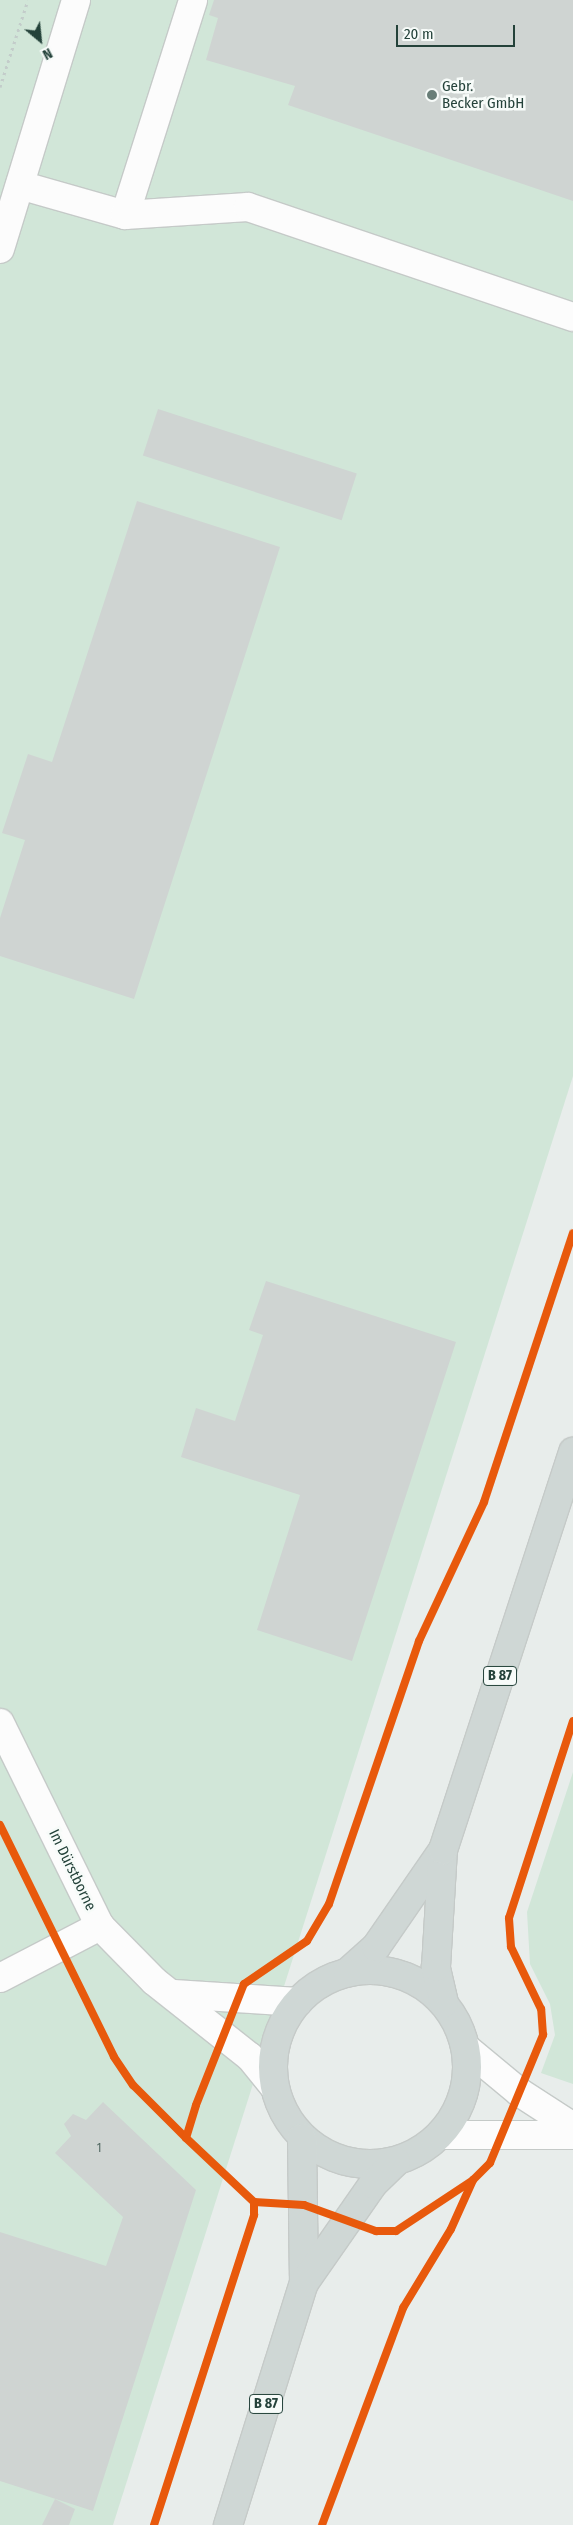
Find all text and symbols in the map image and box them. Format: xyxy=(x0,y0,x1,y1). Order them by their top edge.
north arrow xyxy=(15,15,65,65)
scale bar xyxy=(398,15,517,47)
text: 20 m xyxy=(404,25,434,43)
text: N xyxy=(40,44,55,63)
place label: Gebr. Becker GmbH xyxy=(442,77,524,112)
marker: Gebr. Becker GmbH xyxy=(426,89,438,101)
road number: B 87 xyxy=(482,1664,518,1688)
street label: Im Dürstborne xyxy=(45,1826,99,1914)
house number: 1 xyxy=(97,2142,101,2156)
road number: B 87 xyxy=(248,2392,284,2416)

